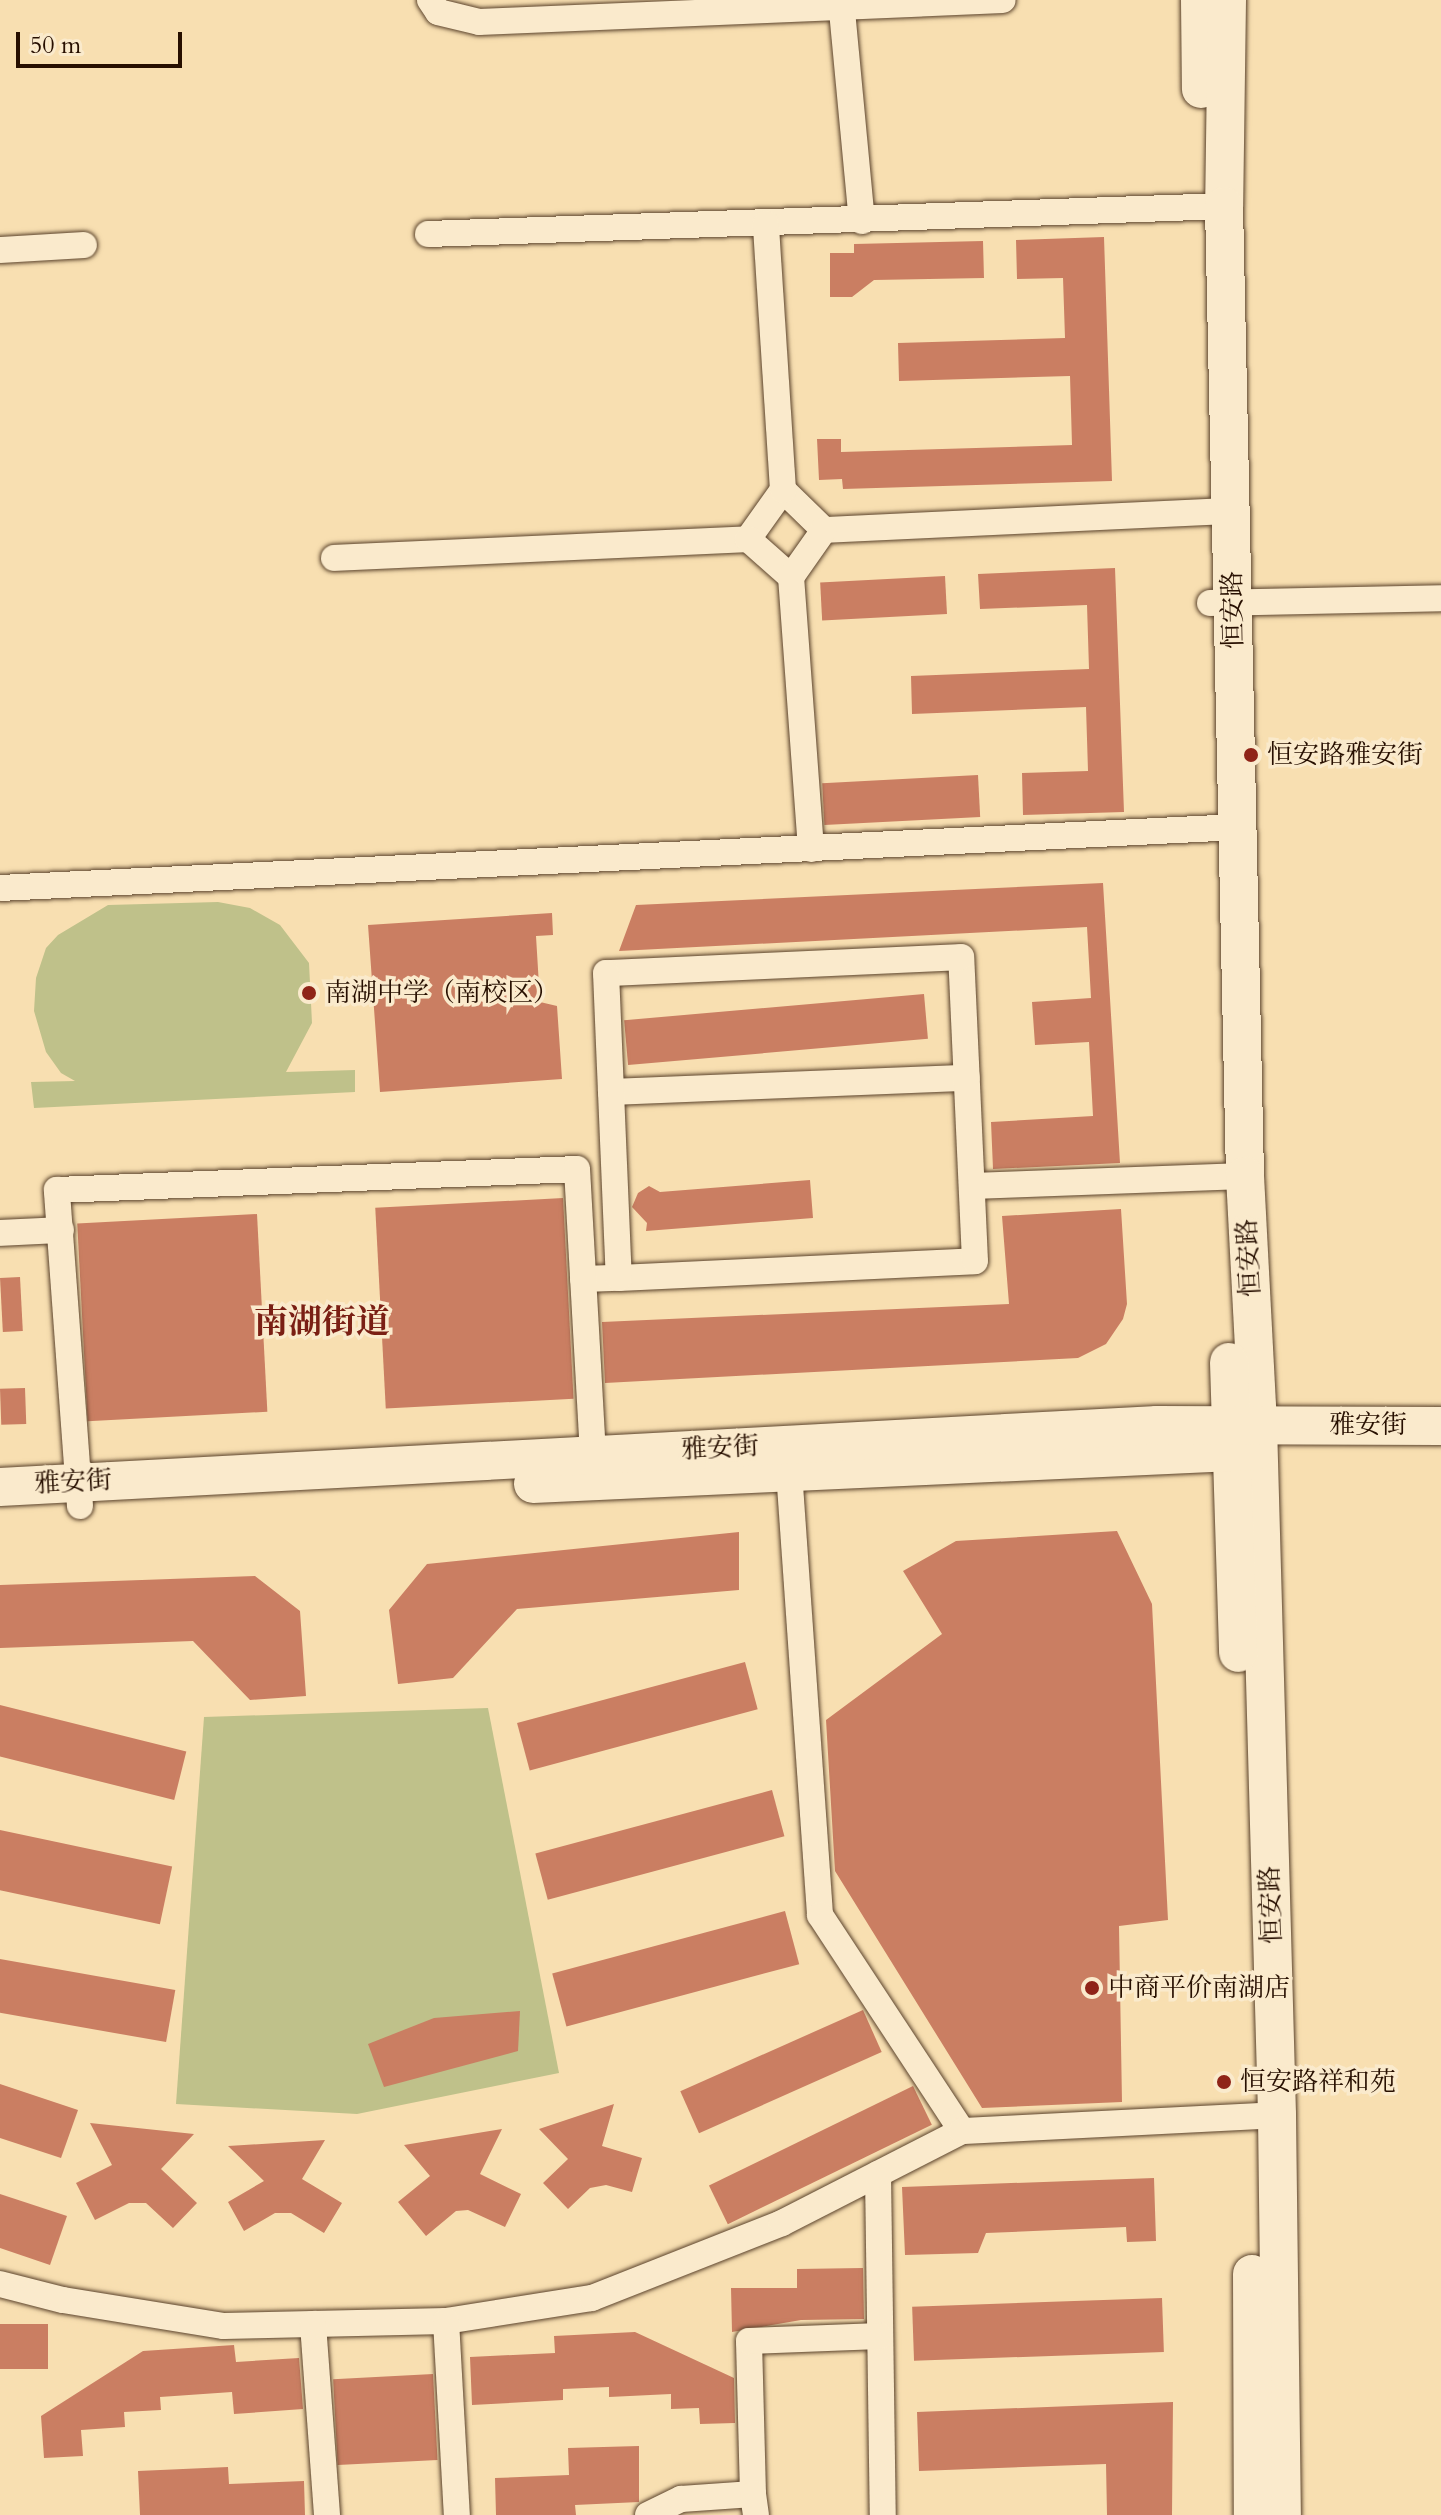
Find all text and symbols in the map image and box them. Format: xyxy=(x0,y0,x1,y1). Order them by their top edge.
scale bar xyxy=(20,16,186,66)
text: 50 m xyxy=(30,29,81,62)
street label: 恒安路 xyxy=(1217,571,1249,649)
place label: 恒安路雅安街 xyxy=(1267,739,1423,771)
marker: 恒安路雅安街 xyxy=(1242,746,1260,764)
place label: 南湖中学（南校区） xyxy=(325,977,559,1009)
marker: 南湖中学（南校区） xyxy=(300,984,318,1002)
street label: 恒安路 xyxy=(1231,1218,1267,1298)
district label: 南湖街道 xyxy=(254,1303,390,1343)
street label: 雅安街 xyxy=(1329,1409,1407,1441)
street label: 雅安街 xyxy=(680,1430,760,1466)
street label: 雅安街 xyxy=(33,1464,113,1500)
street label: 恒安路 xyxy=(1254,1865,1288,1945)
place label: 中商平价南湖店 xyxy=(1108,1972,1290,2004)
marker: 中商平价南湖店 xyxy=(1083,1979,1101,1997)
place label: 恒安路祥和苑 xyxy=(1240,2066,1396,2098)
marker: 恒安路祥和苑 xyxy=(1215,2073,1233,2091)

